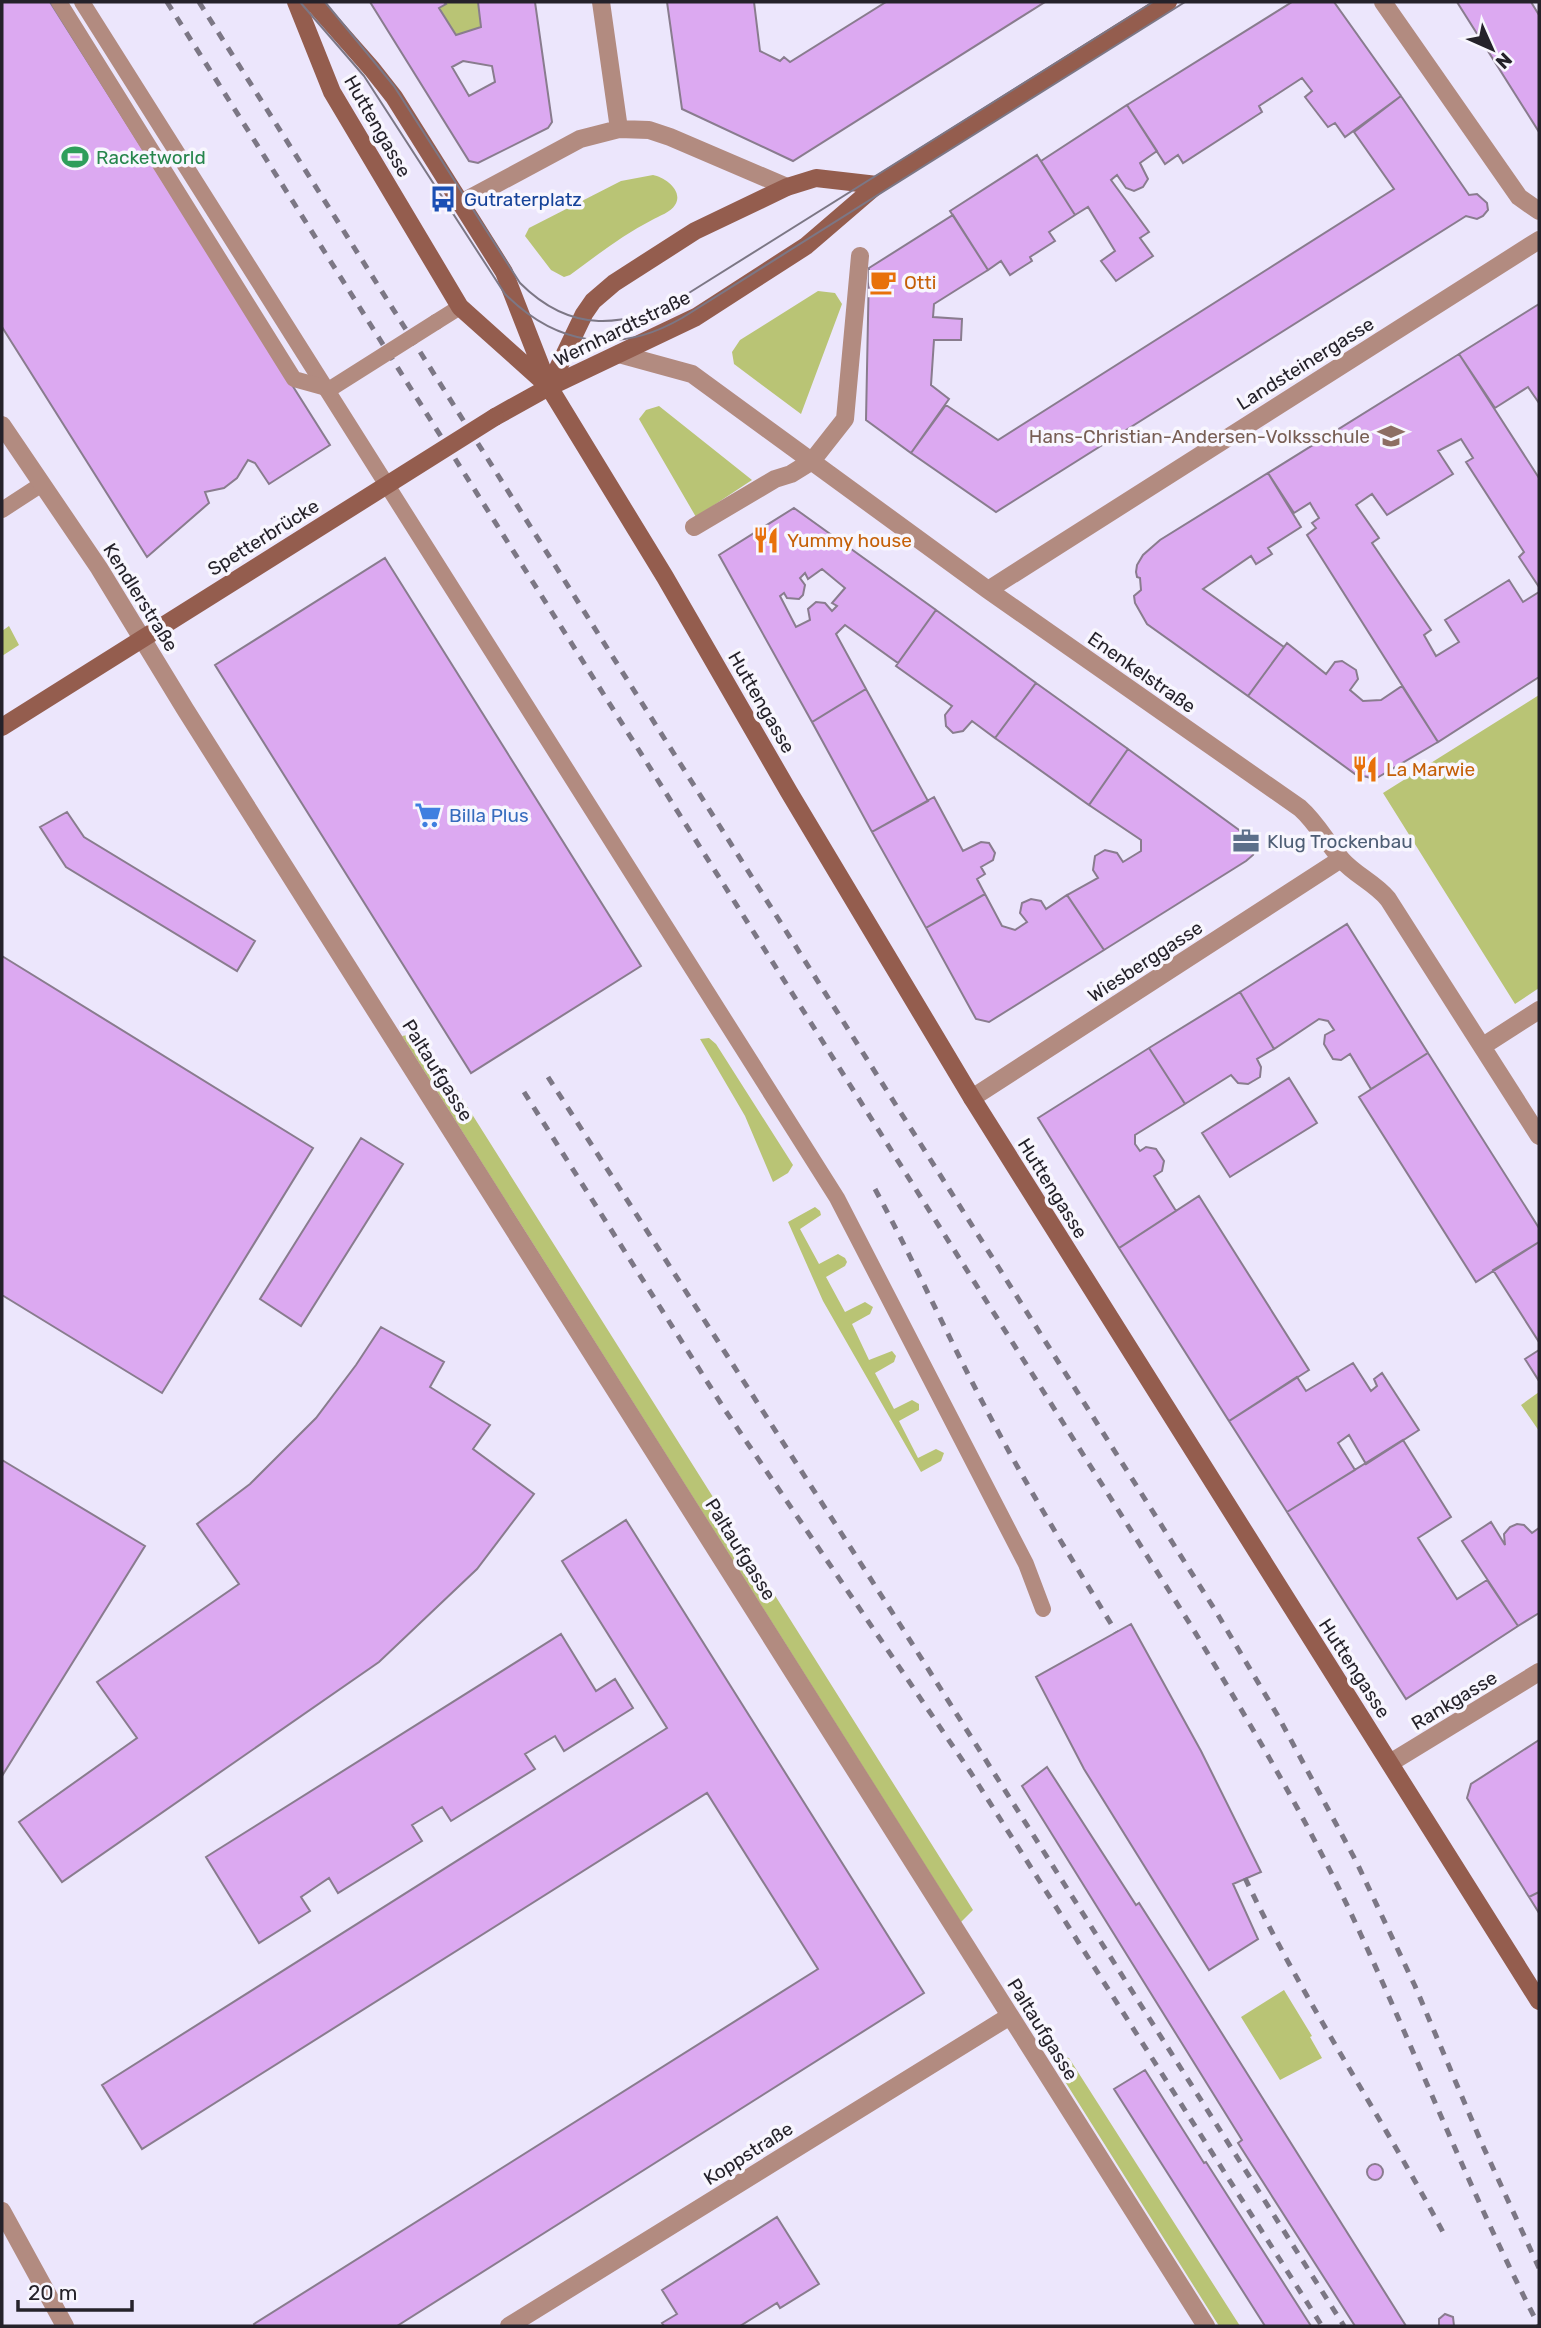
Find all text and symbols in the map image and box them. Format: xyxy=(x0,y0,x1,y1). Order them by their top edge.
north arrow xyxy=(1457,14,1527,84)
text: N xyxy=(1491,48,1517,74)
street label: Huttengasse xyxy=(339,71,416,181)
sports icon: Racketworld xyxy=(60,142,90,172)
place label: Racketworld xyxy=(96,146,206,169)
bus stop icon: Gutraterplatz xyxy=(428,184,458,214)
place label: Gutraterplatz xyxy=(464,188,582,211)
cafe icon: Otti xyxy=(868,267,898,297)
place label: Otti xyxy=(904,271,936,294)
street label: Wernhardtstraße xyxy=(550,286,694,371)
street label: Landsteinergasse xyxy=(1232,312,1378,415)
school or university icon: Hans-Christian-Andersen-Volksschule xyxy=(1376,421,1406,451)
place label: Hans-Christian-Andersen-Volksschule xyxy=(1029,425,1370,448)
street label: Spetterbrücke xyxy=(203,494,323,581)
restaurant icon: Yummy house xyxy=(751,525,781,555)
place label: Yummy house xyxy=(787,529,912,552)
street label: Kendlerstraße xyxy=(98,539,183,656)
street label: Enenkelstraße xyxy=(1083,627,1200,718)
street label: Huttengasse xyxy=(723,647,800,757)
restaurant icon: La Marwie xyxy=(1350,754,1380,784)
place label: La Marwie xyxy=(1386,758,1475,781)
supermarket icon: Billa Plus xyxy=(413,800,443,830)
place label: Billa Plus xyxy=(449,804,529,827)
office icon: Klug Trockenbau xyxy=(1231,826,1261,856)
place label: Klug Trockenbau xyxy=(1267,830,1413,853)
street label: Wiesberggasse xyxy=(1084,916,1207,1007)
street label: Paltaufgasse xyxy=(397,1015,478,1125)
street label: Huttengasse xyxy=(1013,1134,1093,1243)
street label: Paltaufgasse xyxy=(700,1494,781,1604)
street label: Huttengasse xyxy=(1314,1614,1395,1722)
street label: Rankgasse xyxy=(1407,1666,1501,1735)
street label: Paltaufgasse xyxy=(1002,1974,1083,2084)
street label: Koppstraße xyxy=(699,2117,797,2190)
scale bar xyxy=(18,2268,131,2312)
text: 20 m xyxy=(28,2280,77,2305)

